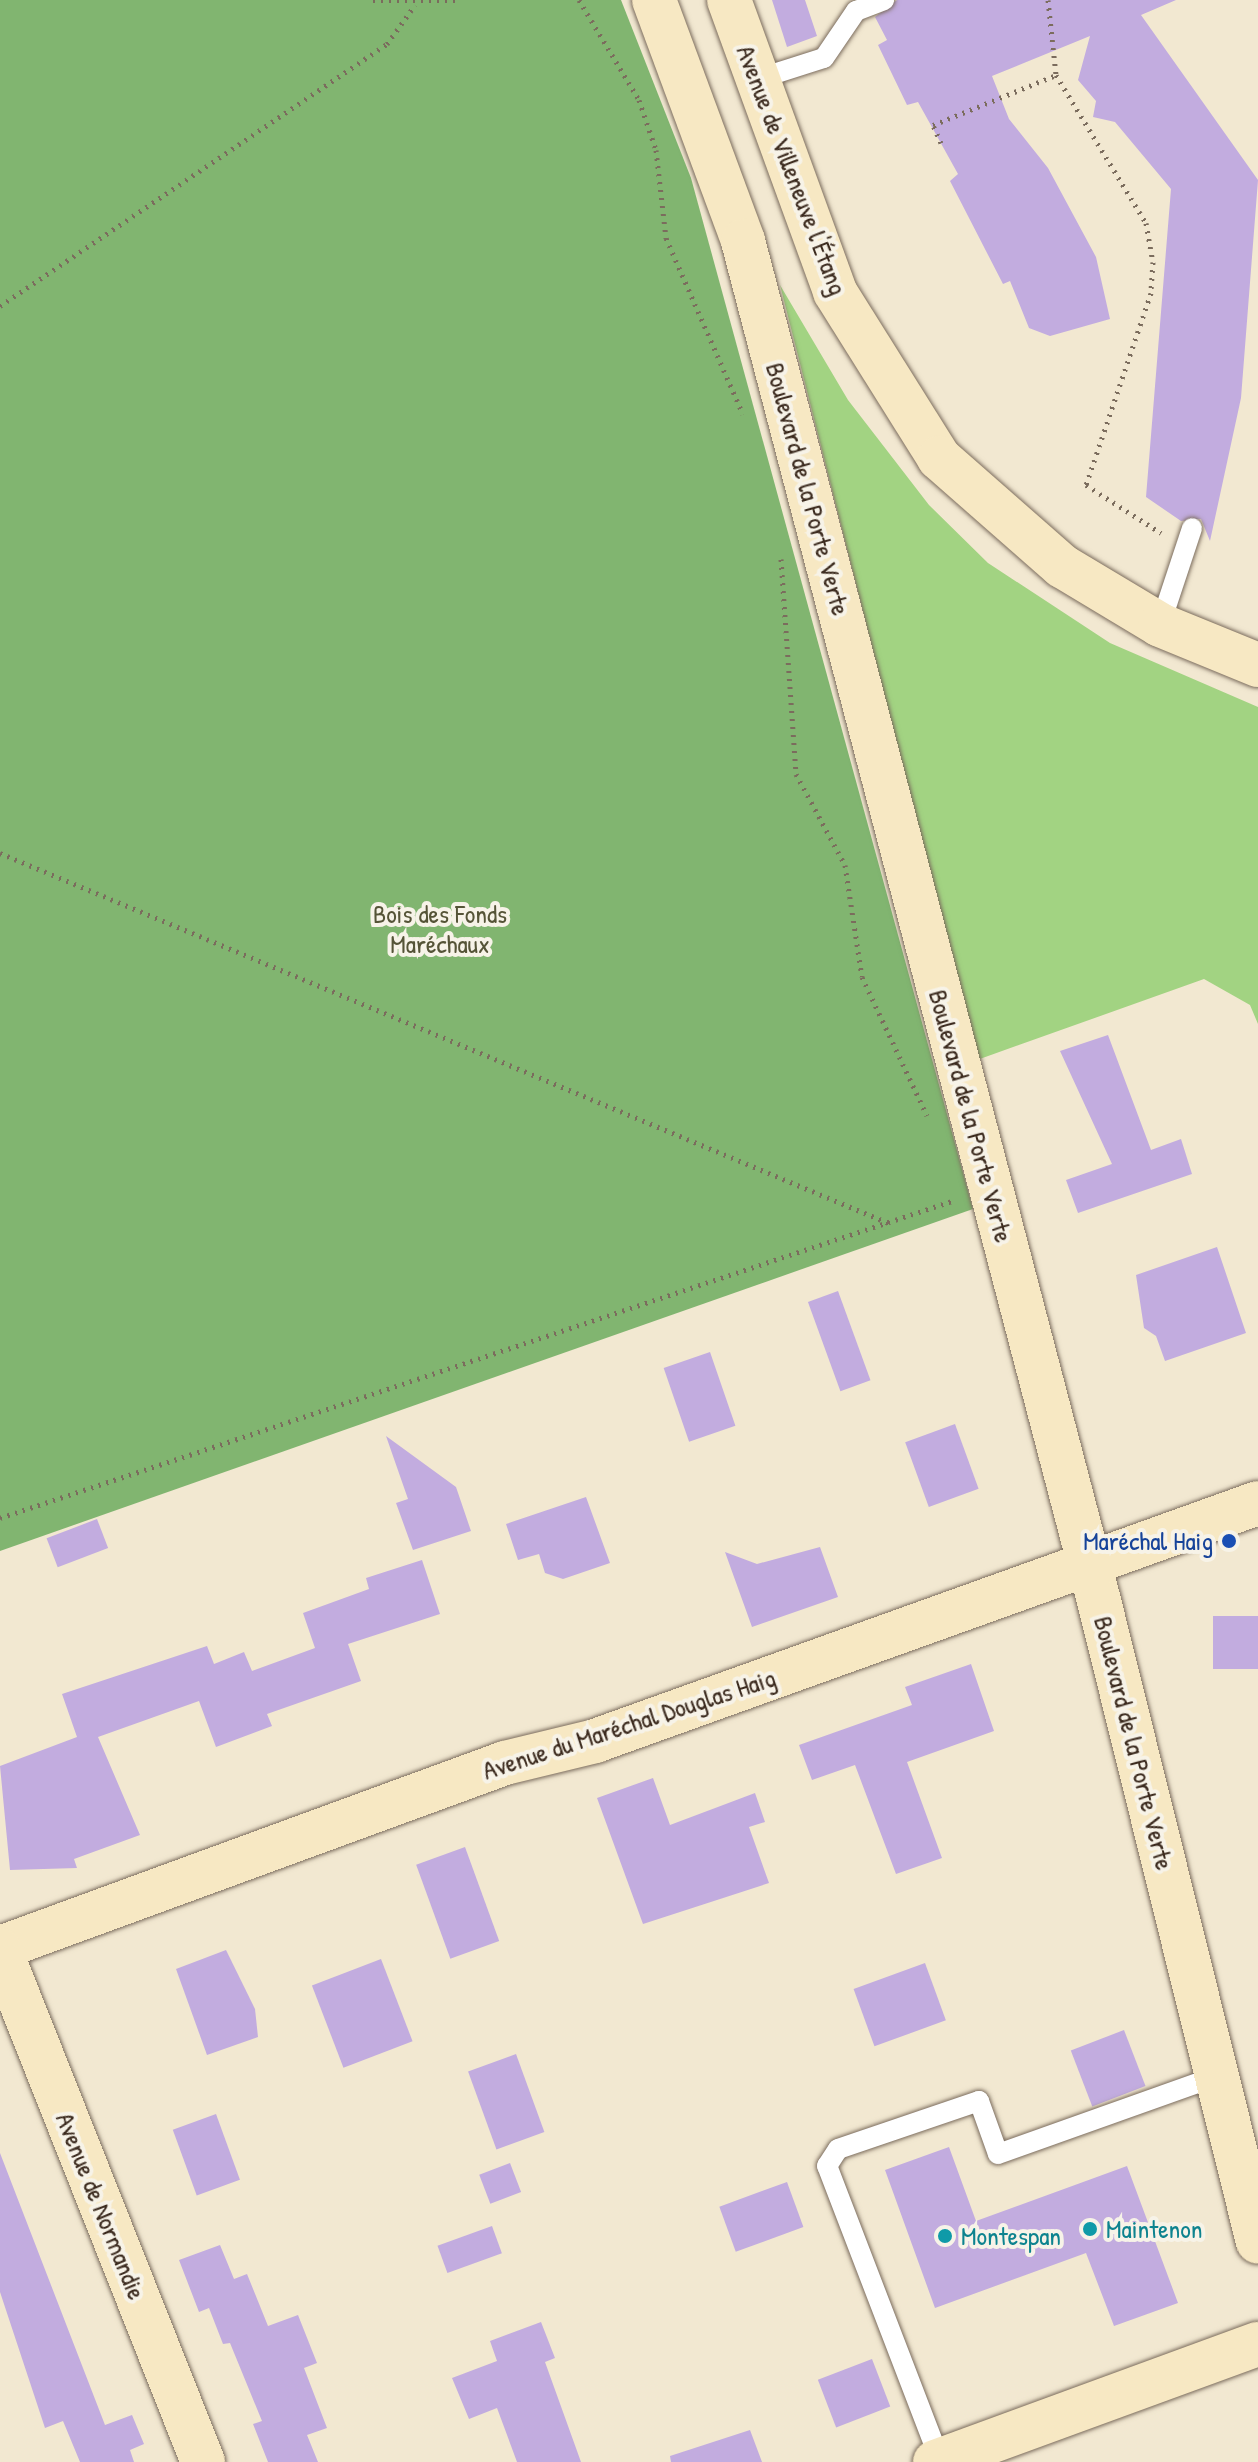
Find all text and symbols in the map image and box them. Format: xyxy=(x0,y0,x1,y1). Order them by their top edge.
street label: Avenue de Villeneuve l'Étang xyxy=(730,41,854,299)
street label: Boulevard de la Porte Verte xyxy=(759,359,857,619)
park label: Bois des Fonds Maréchaux xyxy=(373,898,507,960)
street label: Boulevard de la Porte Verte xyxy=(922,986,1020,1246)
place label: Maréchal Haig xyxy=(1083,1525,1213,1557)
marker: Maréchal Haig xyxy=(1220,1532,1238,1550)
street label: Boulevard de la Porte Verte xyxy=(1087,1613,1181,1873)
street label: Avenue du Maréchal Douglas Haig xyxy=(479,1662,779,1786)
street label: Avenue de Normandie xyxy=(49,2108,153,2304)
place label: Maintenon xyxy=(1106,2213,1203,2245)
place label: Montespan xyxy=(961,2220,1061,2252)
marker: Maintenon xyxy=(1081,2220,1099,2238)
marker: Montespan xyxy=(936,2227,954,2245)

